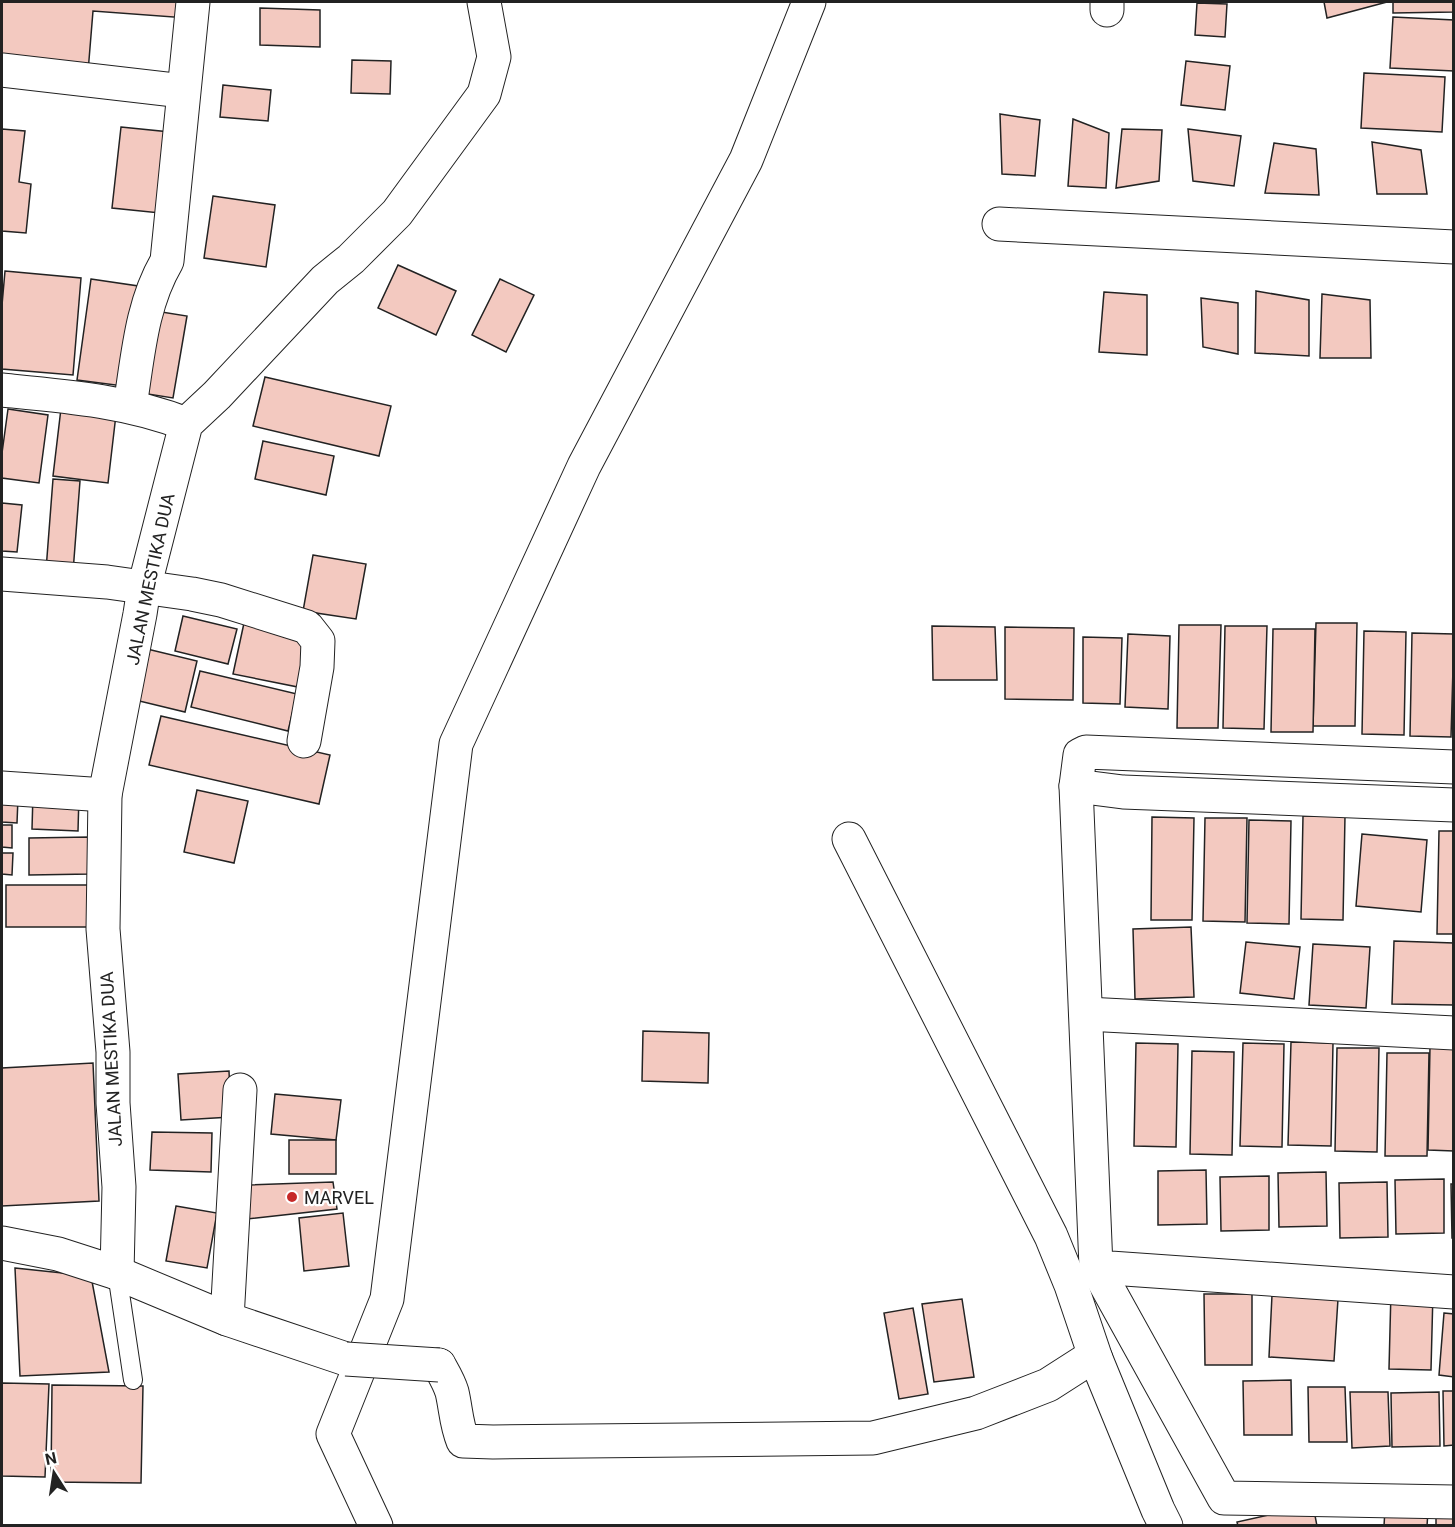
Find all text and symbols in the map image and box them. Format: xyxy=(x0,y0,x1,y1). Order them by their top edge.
street label: JALAN MESTIKA DUA xyxy=(122,491,179,667)
street label: JALAN MESTIKA DUA xyxy=(96,971,126,1147)
place label: MARVEL xyxy=(304,1187,374,1208)
marker: MARVEL xyxy=(285,1190,299,1204)
north arrow xyxy=(24,1443,84,1503)
text: N xyxy=(43,1448,58,1469)

